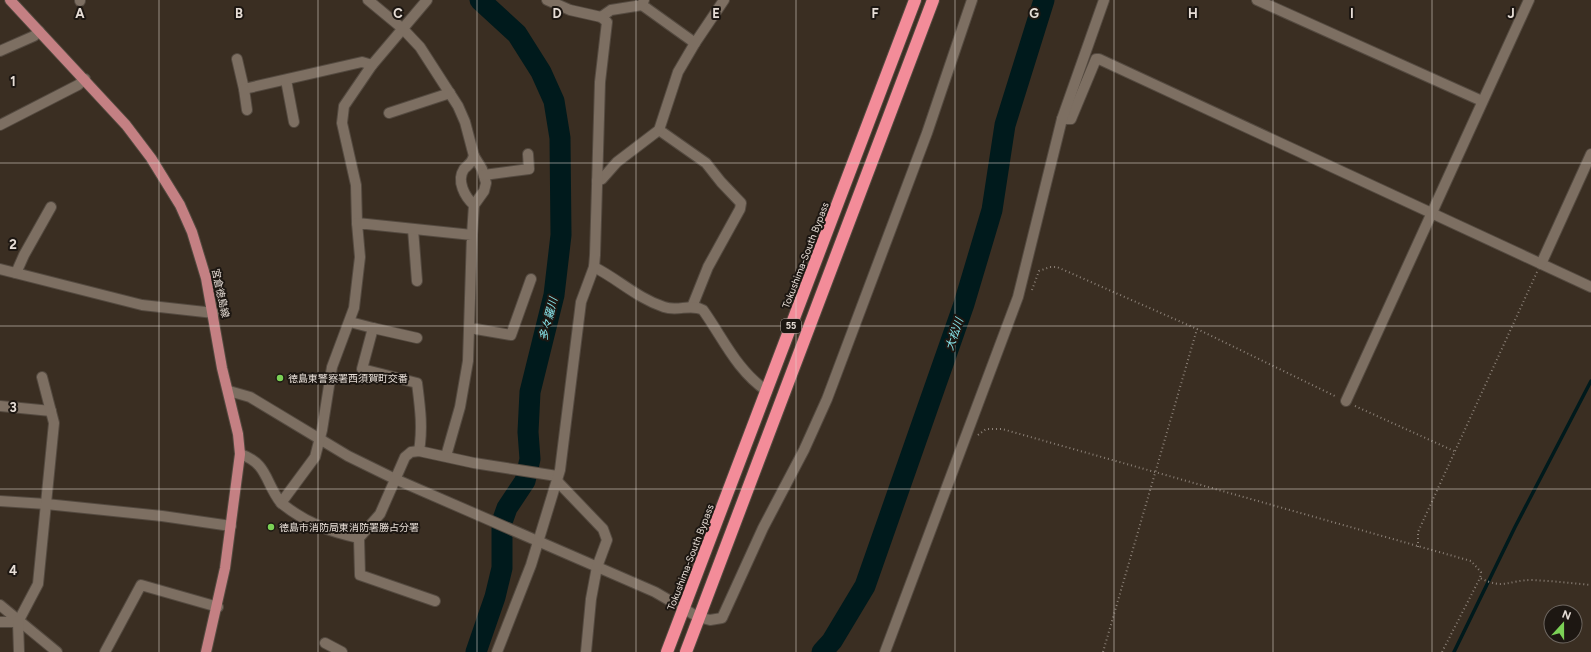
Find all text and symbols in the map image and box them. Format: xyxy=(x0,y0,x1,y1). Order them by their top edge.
text: A xyxy=(75,6,85,21)
text: B xyxy=(235,6,243,21)
text: C xyxy=(393,6,403,21)
text: D xyxy=(552,6,562,21)
text: E xyxy=(712,6,720,21)
text: F xyxy=(871,6,879,21)
text: G xyxy=(1029,6,1039,21)
text: H xyxy=(1188,6,1198,21)
text: I xyxy=(1350,6,1354,21)
text: J xyxy=(1507,6,1515,21)
text: 1 xyxy=(10,74,16,89)
street label: Tokushima-South Bypass xyxy=(779,200,832,310)
text: 2 xyxy=(9,237,17,252)
street label: 宮倉徳島線 xyxy=(209,267,232,319)
water label: 多々羅川 xyxy=(537,295,560,342)
water label: 大松川 xyxy=(943,316,966,352)
road number: 55 xyxy=(781,319,801,333)
place label: 徳島東警察署西須賀町交番 xyxy=(288,372,408,385)
marker: 徳島東警察署西須賀町交番 xyxy=(275,373,285,383)
text: 3 xyxy=(9,400,17,415)
street label: Tokushima-South Bypass xyxy=(664,502,717,612)
place label: 徳島市消防局東消防署勝占分署 xyxy=(279,521,419,534)
marker: 徳島市消防局東消防署勝占分署 xyxy=(266,522,276,532)
text: 4 xyxy=(9,563,17,578)
north arrow xyxy=(1543,604,1583,644)
text: N xyxy=(1560,608,1573,623)

